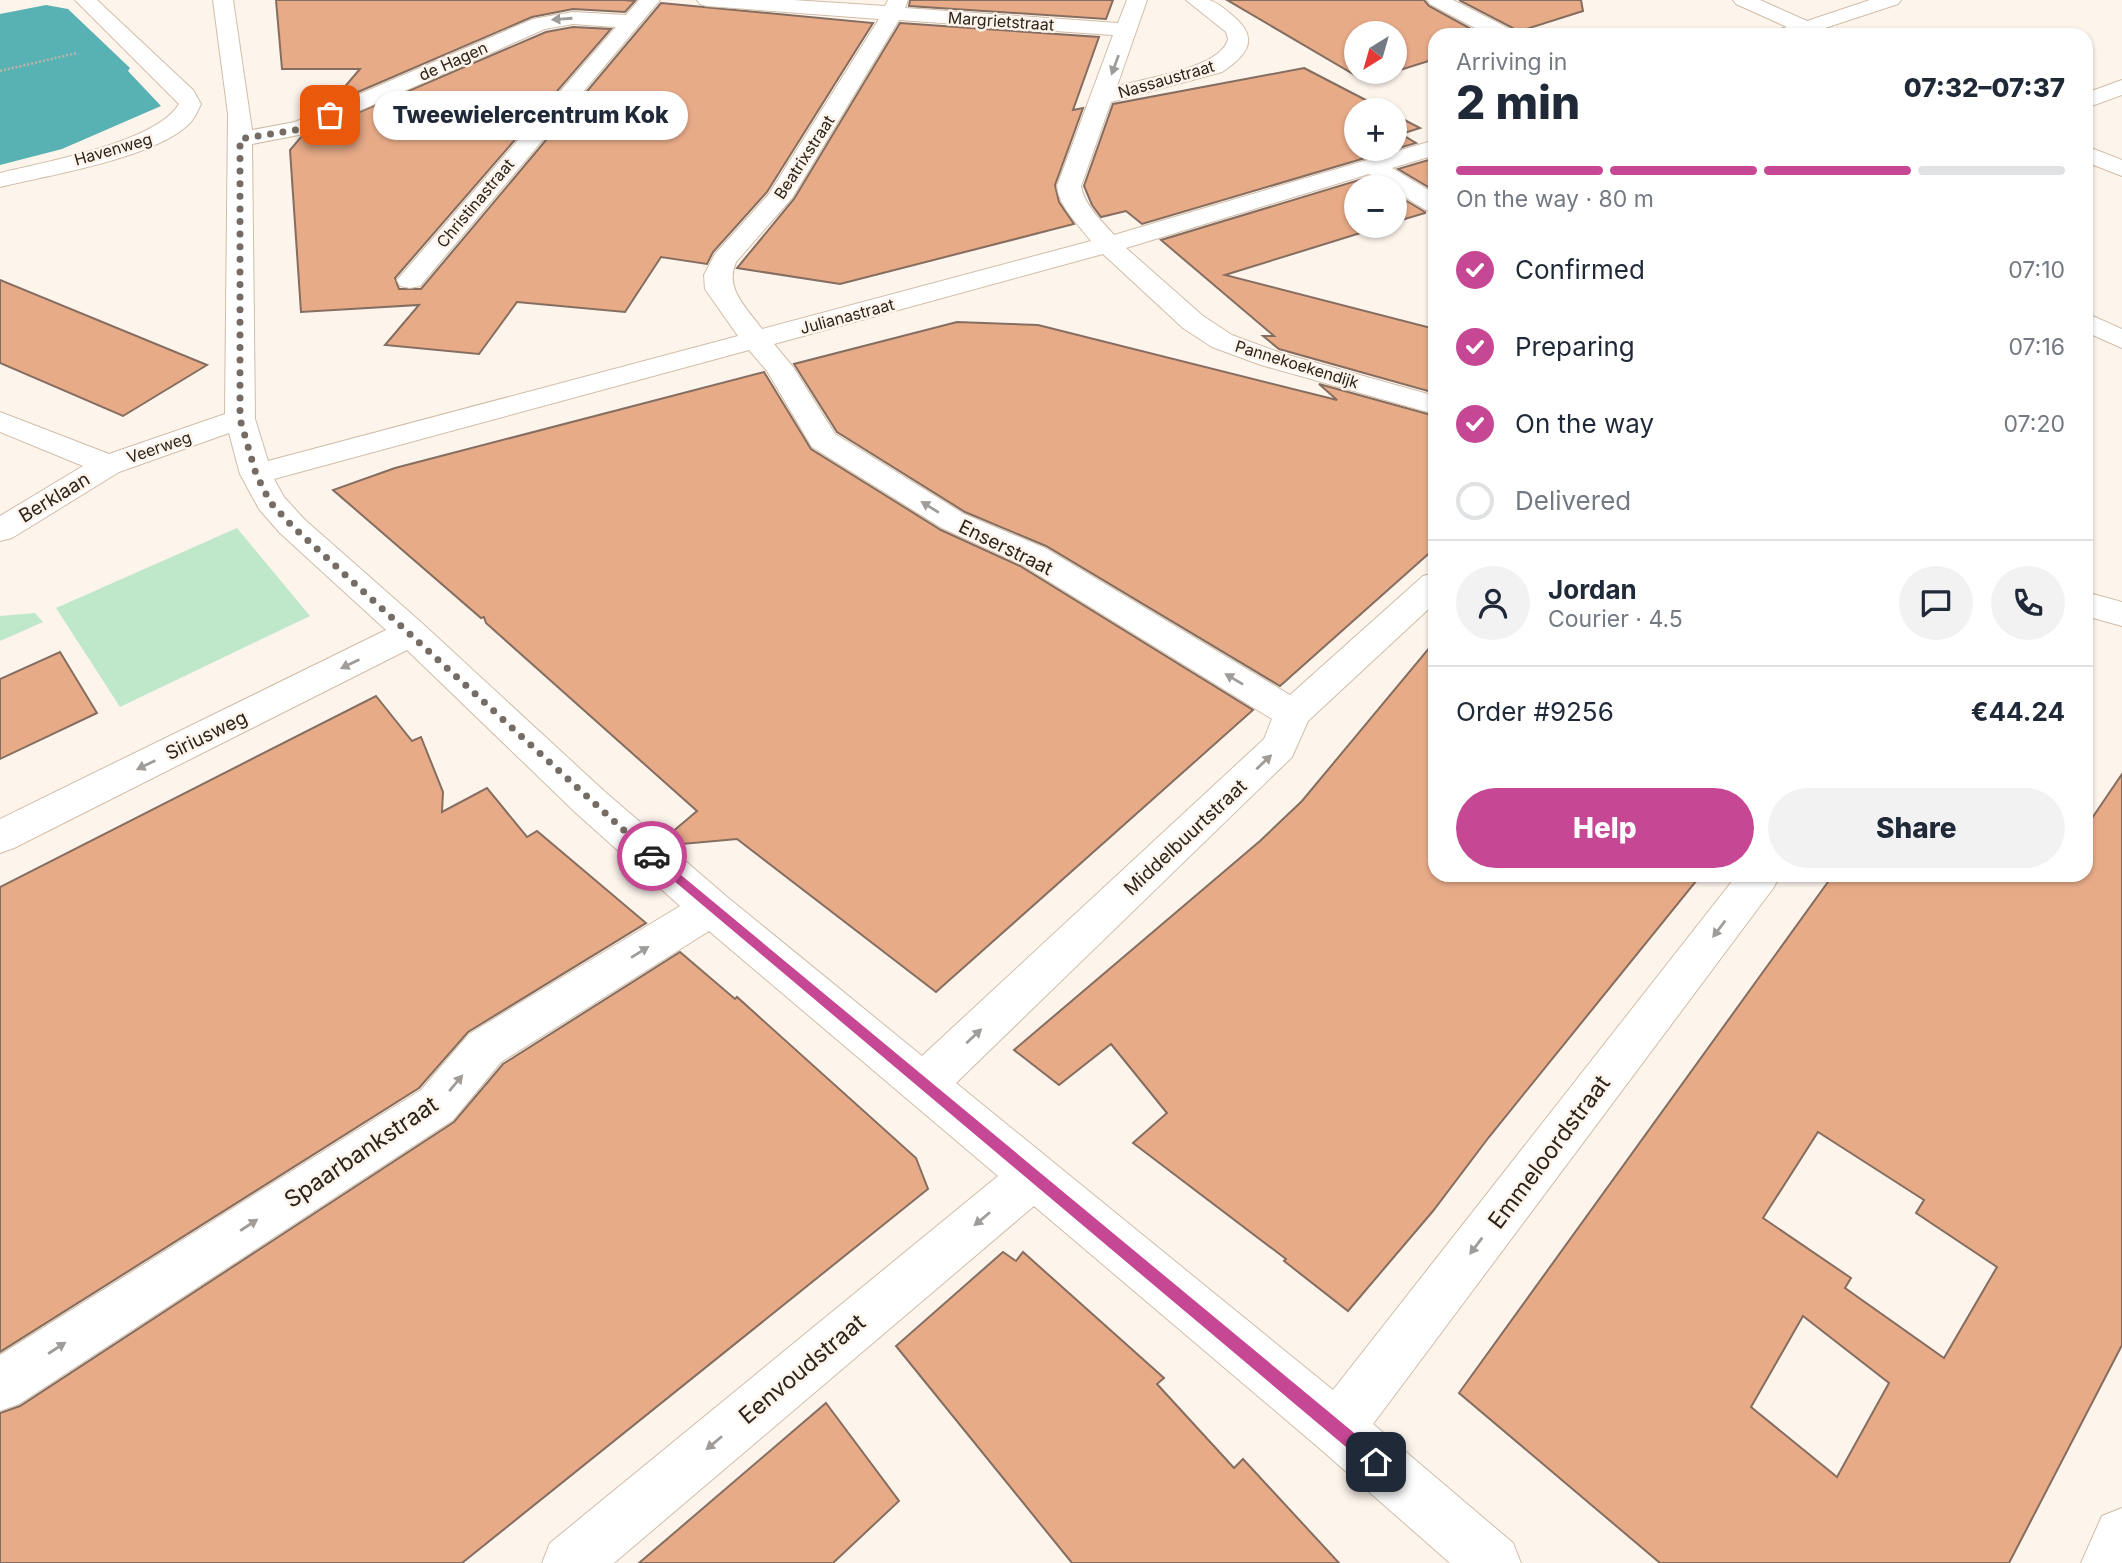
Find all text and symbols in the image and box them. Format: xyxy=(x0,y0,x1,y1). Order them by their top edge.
street label: Margrietstraat xyxy=(947,7,1055,35)
one-way arrow xyxy=(551,14,573,25)
north arrow xyxy=(1344,21,1407,84)
map controls xyxy=(1344,21,1407,238)
street label: de Hagen xyxy=(416,37,490,85)
text: Arriving in xyxy=(1456,48,1567,76)
one-way arrow xyxy=(1109,54,1120,75)
street label: Nassaustraat xyxy=(1116,56,1216,102)
text: 07:32–07:37 xyxy=(1904,72,2065,103)
text: 2 min xyxy=(1456,74,1580,130)
pin xyxy=(300,85,360,145)
callout: Tweewielercentrum Kok xyxy=(372,90,687,140)
icon: bag xyxy=(311,96,349,134)
button: + xyxy=(1344,98,1407,161)
text: Tweewielercentrum Kok xyxy=(392,101,669,129)
street label: Beatrixstraat xyxy=(769,111,839,203)
street label: Havenweg xyxy=(72,128,154,170)
street label: Christinastraat xyxy=(432,154,518,252)
button: − xyxy=(1344,175,1407,238)
text: On the way · 80 m xyxy=(1456,185,1654,213)
icon: check xyxy=(1456,251,1494,289)
text: Confirmed xyxy=(1515,254,1645,285)
text: 07:10 xyxy=(2008,256,2065,284)
street label: Julianastraat xyxy=(798,294,896,338)
icon: check xyxy=(1456,328,1494,366)
text: Preparing xyxy=(1515,331,1635,362)
text: 07:16 xyxy=(2008,333,2065,361)
street label: Pannekoekendijk xyxy=(1233,336,1361,392)
icon: check xyxy=(1456,405,1494,443)
text: On the way xyxy=(1515,408,1654,439)
text: 07:20 xyxy=(2004,410,2065,438)
street label: Veerweg xyxy=(124,427,194,467)
street label: Berklaan xyxy=(15,467,94,528)
text: Delivered xyxy=(1515,485,1631,516)
one-way arrow xyxy=(921,500,940,513)
street label: Enserstraat xyxy=(955,515,1057,580)
button: person xyxy=(1456,566,1530,640)
button: chat xyxy=(1899,566,1973,640)
button: phone xyxy=(1991,566,2065,640)
text: Jordan xyxy=(1548,574,1637,605)
text: Courier · 4.5 xyxy=(1548,605,1683,633)
one-way arrow xyxy=(340,658,360,669)
one-way arrow xyxy=(1225,672,1244,685)
text: Order #9256 xyxy=(1456,696,1614,727)
text: €44.24 xyxy=(1971,696,2065,727)
street label: Siriusweg xyxy=(162,706,251,765)
one-way arrow xyxy=(1255,753,1272,770)
one-way arrow xyxy=(136,759,156,770)
street label: Middelbuurtstraat xyxy=(1119,775,1251,900)
button: Help xyxy=(1456,788,1754,868)
button: Share xyxy=(1768,788,2065,868)
courier xyxy=(617,821,687,891)
icon: car xyxy=(633,837,671,875)
one-way arrow xyxy=(1711,920,1726,938)
one-way arrow xyxy=(630,946,649,958)
one-way arrow xyxy=(965,1029,982,1045)
street label: Emmeloordstraat xyxy=(1482,1069,1616,1234)
one-way arrow xyxy=(448,1074,463,1091)
street label: Spaarbankstraat xyxy=(279,1090,443,1214)
one-way arrow xyxy=(974,1211,991,1226)
one-way arrow xyxy=(239,1219,259,1232)
one-way arrow xyxy=(1469,1237,1484,1255)
street label: Eenvoudstraat xyxy=(733,1308,871,1430)
one-way arrow xyxy=(48,1341,67,1354)
pin xyxy=(1346,1432,1406,1492)
one-way arrow xyxy=(705,1435,722,1450)
icon: home xyxy=(1357,1443,1395,1481)

